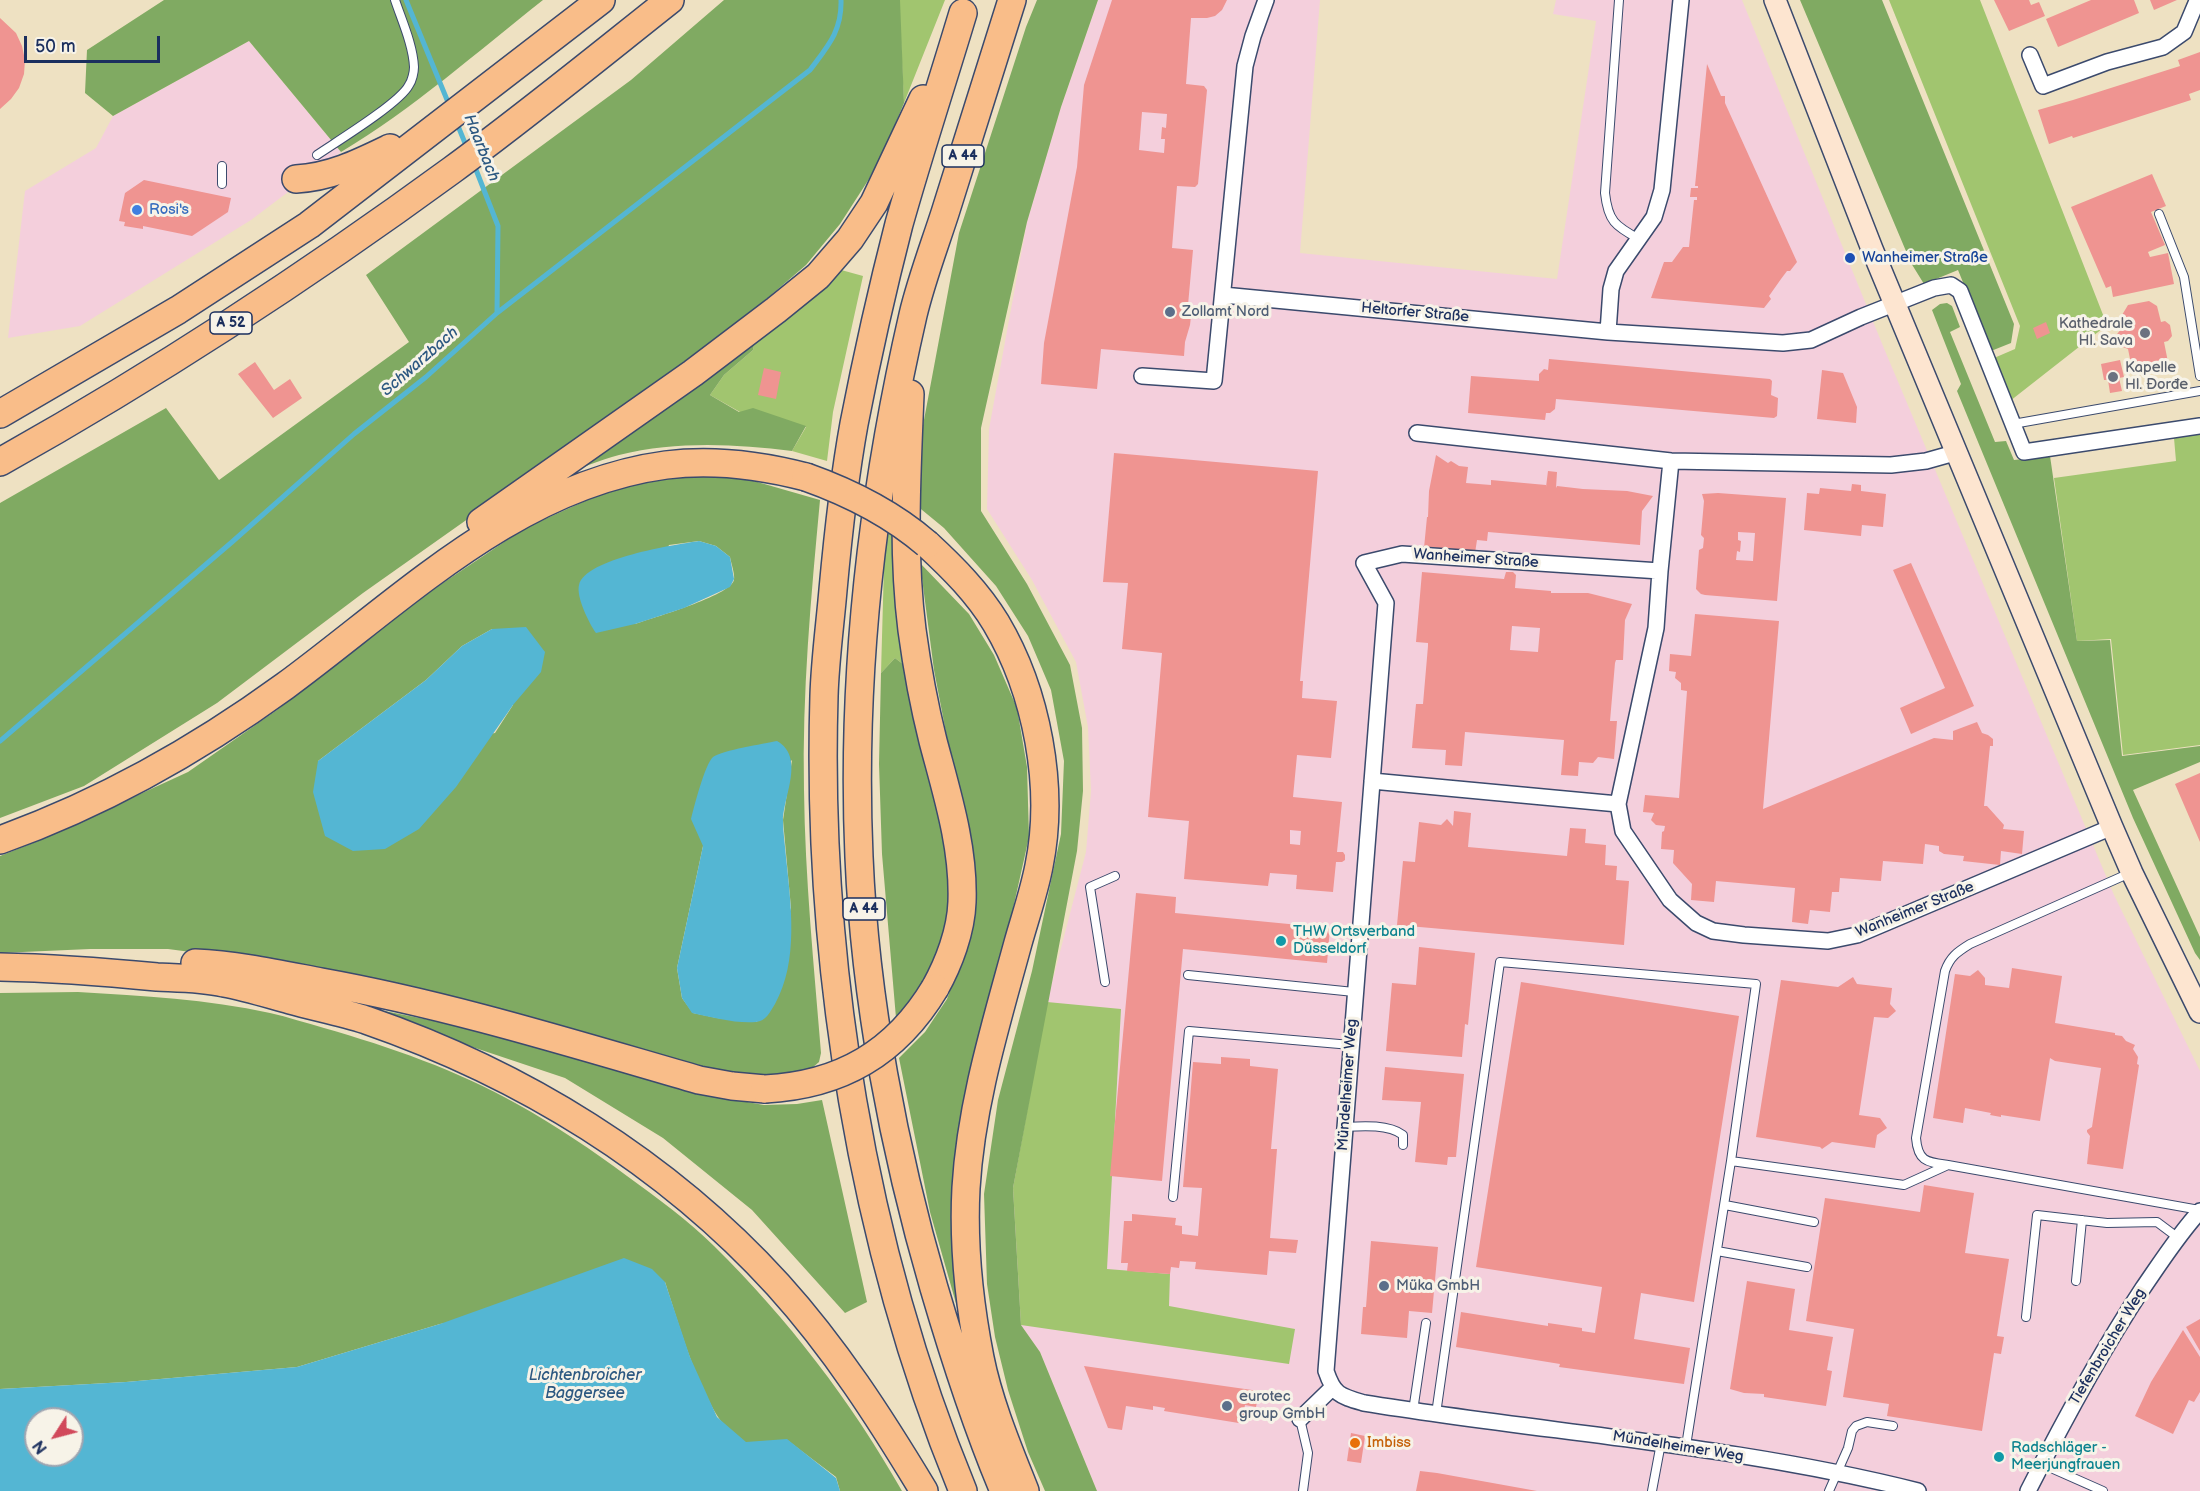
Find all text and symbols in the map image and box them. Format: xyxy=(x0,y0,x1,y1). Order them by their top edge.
scale bar xyxy=(27,24,164,62)
text: 50 m xyxy=(35,36,76,57)
water label: Haarbach xyxy=(459,112,503,184)
road number: A 44 xyxy=(942,145,984,167)
place label: Rosi's xyxy=(149,201,189,219)
marker: Rosi's xyxy=(130,203,144,217)
place label: Wanheimer Straße xyxy=(1862,249,1988,267)
marker: Wanheimer Straße xyxy=(1843,251,1857,265)
street label: Heltorfer Straße xyxy=(1360,299,1470,327)
place label: Zollamt Nord xyxy=(1182,303,1269,321)
marker: Zollamt Nord xyxy=(1163,305,1177,319)
road number: A 52 xyxy=(210,312,252,334)
place label: Kathedrale Hl. Sava xyxy=(2059,315,2133,350)
water label: Schwarzbach xyxy=(377,323,463,401)
marker: Kathedrale Hl. Sava xyxy=(2138,326,2152,340)
place label: Kapelle Hl. Đorđe xyxy=(2125,359,2188,394)
marker: Kapelle Hl. Đorđe xyxy=(2106,370,2120,384)
street label: Wanheimer Straße xyxy=(1413,546,1539,572)
street label: Wanheimer Straße xyxy=(1853,878,1977,942)
road number: A 44 xyxy=(843,898,885,920)
place label: THW Ortsverband Düsseldorf xyxy=(1293,923,1415,958)
marker: THW Ortsverband Düsseldorf xyxy=(1274,934,1288,948)
street label: Mündelheimer Weg xyxy=(1334,1018,1362,1152)
place label: Müka GmbH xyxy=(1396,1277,1480,1295)
marker: Müka GmbH xyxy=(1377,1279,1391,1293)
street label: Tiefenbroicher Weg xyxy=(2066,1285,2150,1409)
water label: Lichtenbroicher Baggersee xyxy=(529,1366,641,1404)
place label: eurotec group GmbH xyxy=(1239,1388,1325,1423)
marker: eurotec group GmbH xyxy=(1220,1399,1234,1413)
north arrow xyxy=(24,1407,84,1467)
street label: Mündelheimer Weg xyxy=(1611,1428,1745,1466)
place label: Imbiss xyxy=(1367,1434,1411,1452)
text: N xyxy=(29,1436,52,1457)
marker: Imbiss xyxy=(1348,1436,1362,1450)
place label: Radschläger - Meerjungfrauen xyxy=(2011,1439,2120,1474)
marker: Radschläger - Meerjungfrauen xyxy=(1992,1450,2006,1464)

